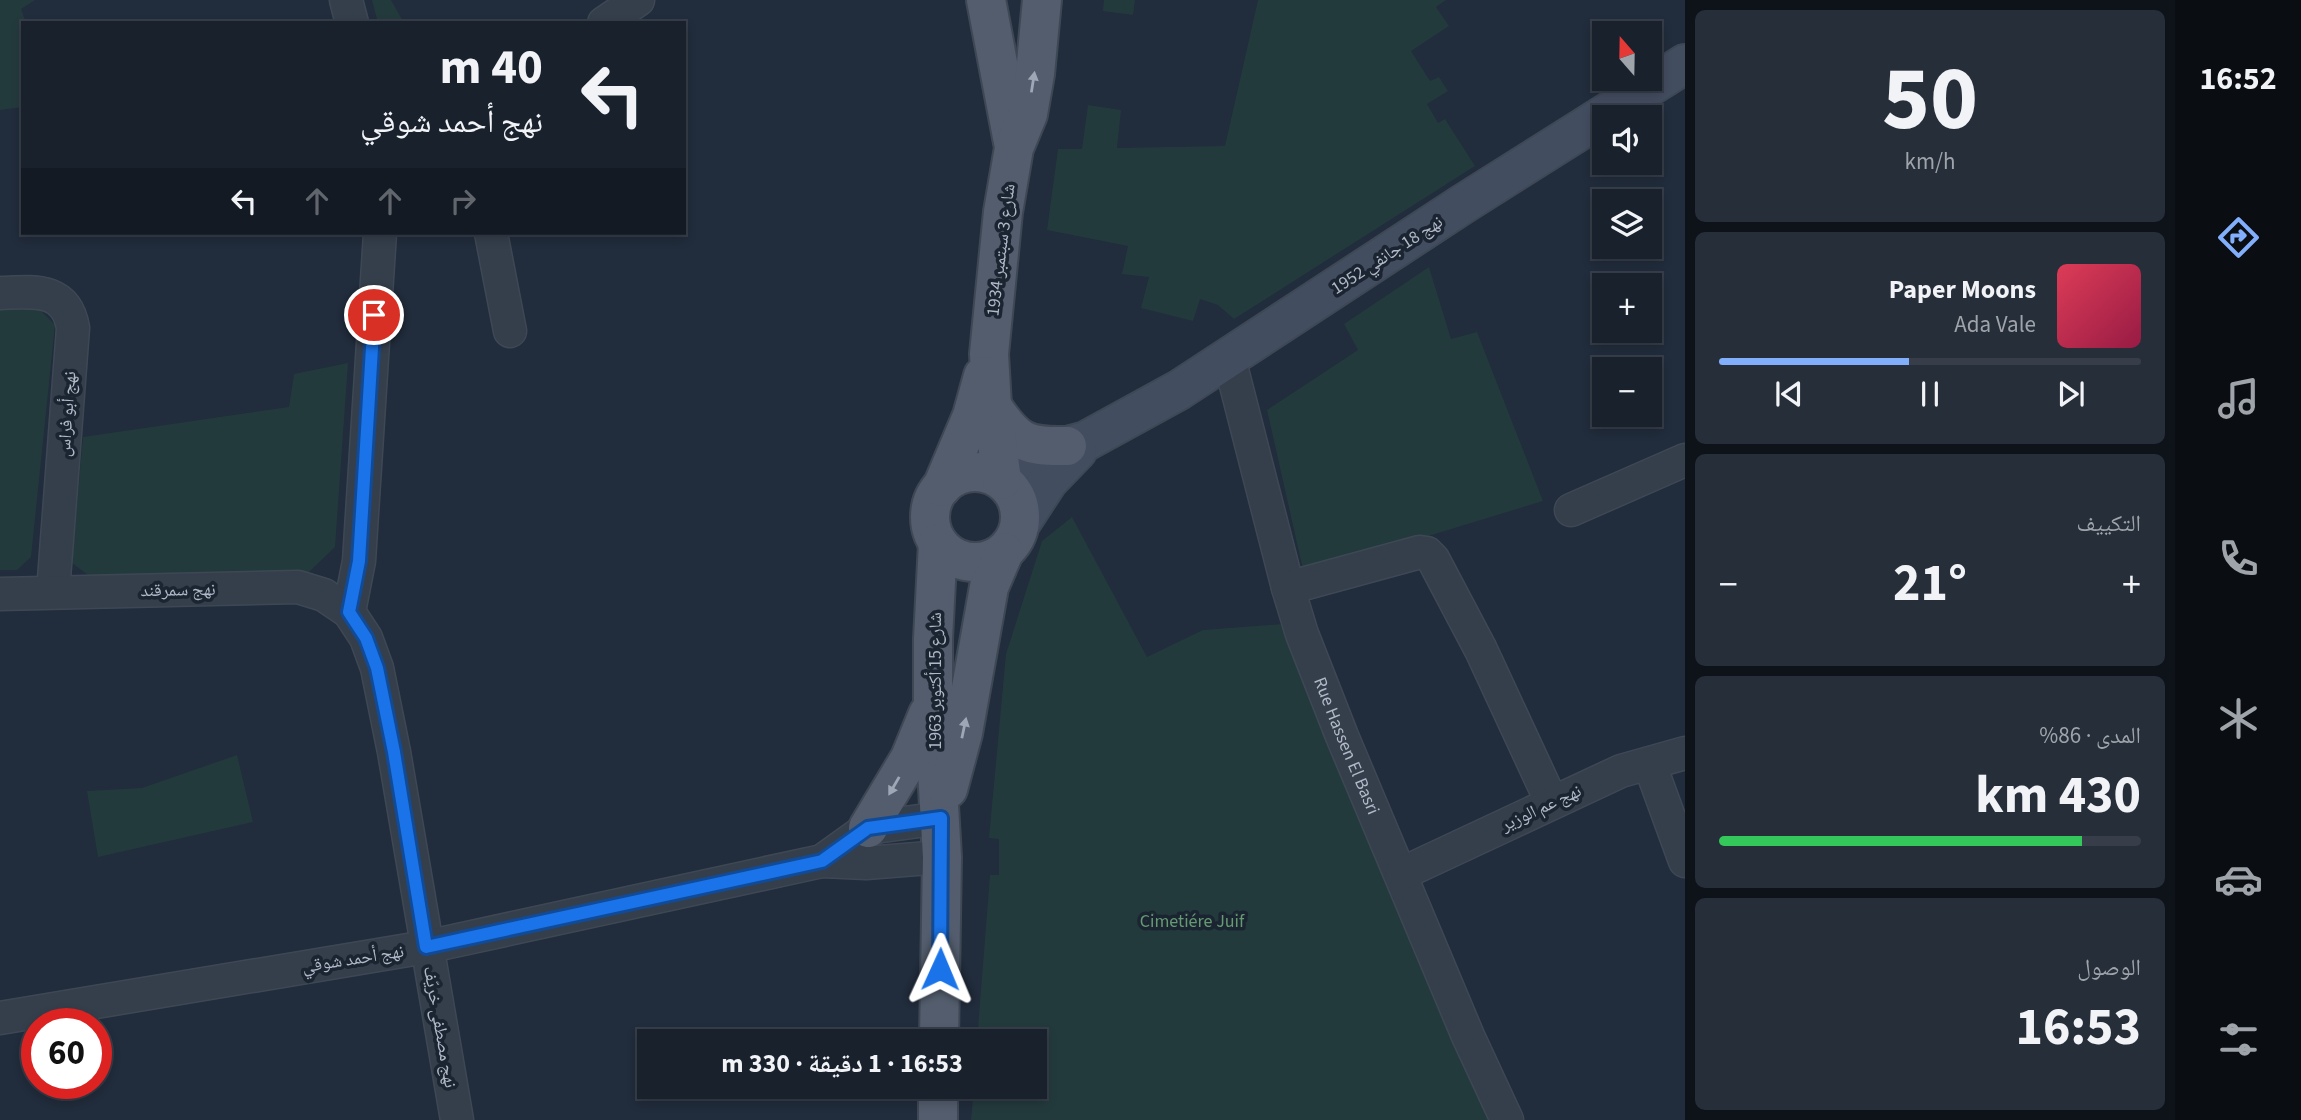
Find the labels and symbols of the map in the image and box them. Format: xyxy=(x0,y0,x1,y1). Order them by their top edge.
north arrow xyxy=(1592,21,1662,91)
one-way arrow xyxy=(1028,71,1039,93)
street label: شارع 3 سبتمبر 1934 xyxy=(980,182,1022,318)
street label: نهج 18 جانفي 1952 xyxy=(1326,209,1449,302)
pin xyxy=(344,285,404,345)
street label: نهج أبو فراس xyxy=(52,370,82,458)
street label: نهج سمرقند xyxy=(140,577,216,603)
street label: شارع 15 أكتوبر 1963 xyxy=(923,612,948,750)
street label: Rue Hassen El Basri xyxy=(1308,673,1386,818)
one-way arrow xyxy=(958,717,969,739)
one-way arrow xyxy=(888,777,900,796)
street label: نهج عم الوزير xyxy=(1496,778,1586,838)
park label: Cimetiére Juif xyxy=(1140,909,1245,934)
position arrow xyxy=(903,932,977,1006)
street label: نهج أحمد شوقي xyxy=(300,939,406,981)
street label: نهج مصطفى خريّف xyxy=(417,964,463,1090)
speed limit sign: 60 xyxy=(21,1008,112,1099)

